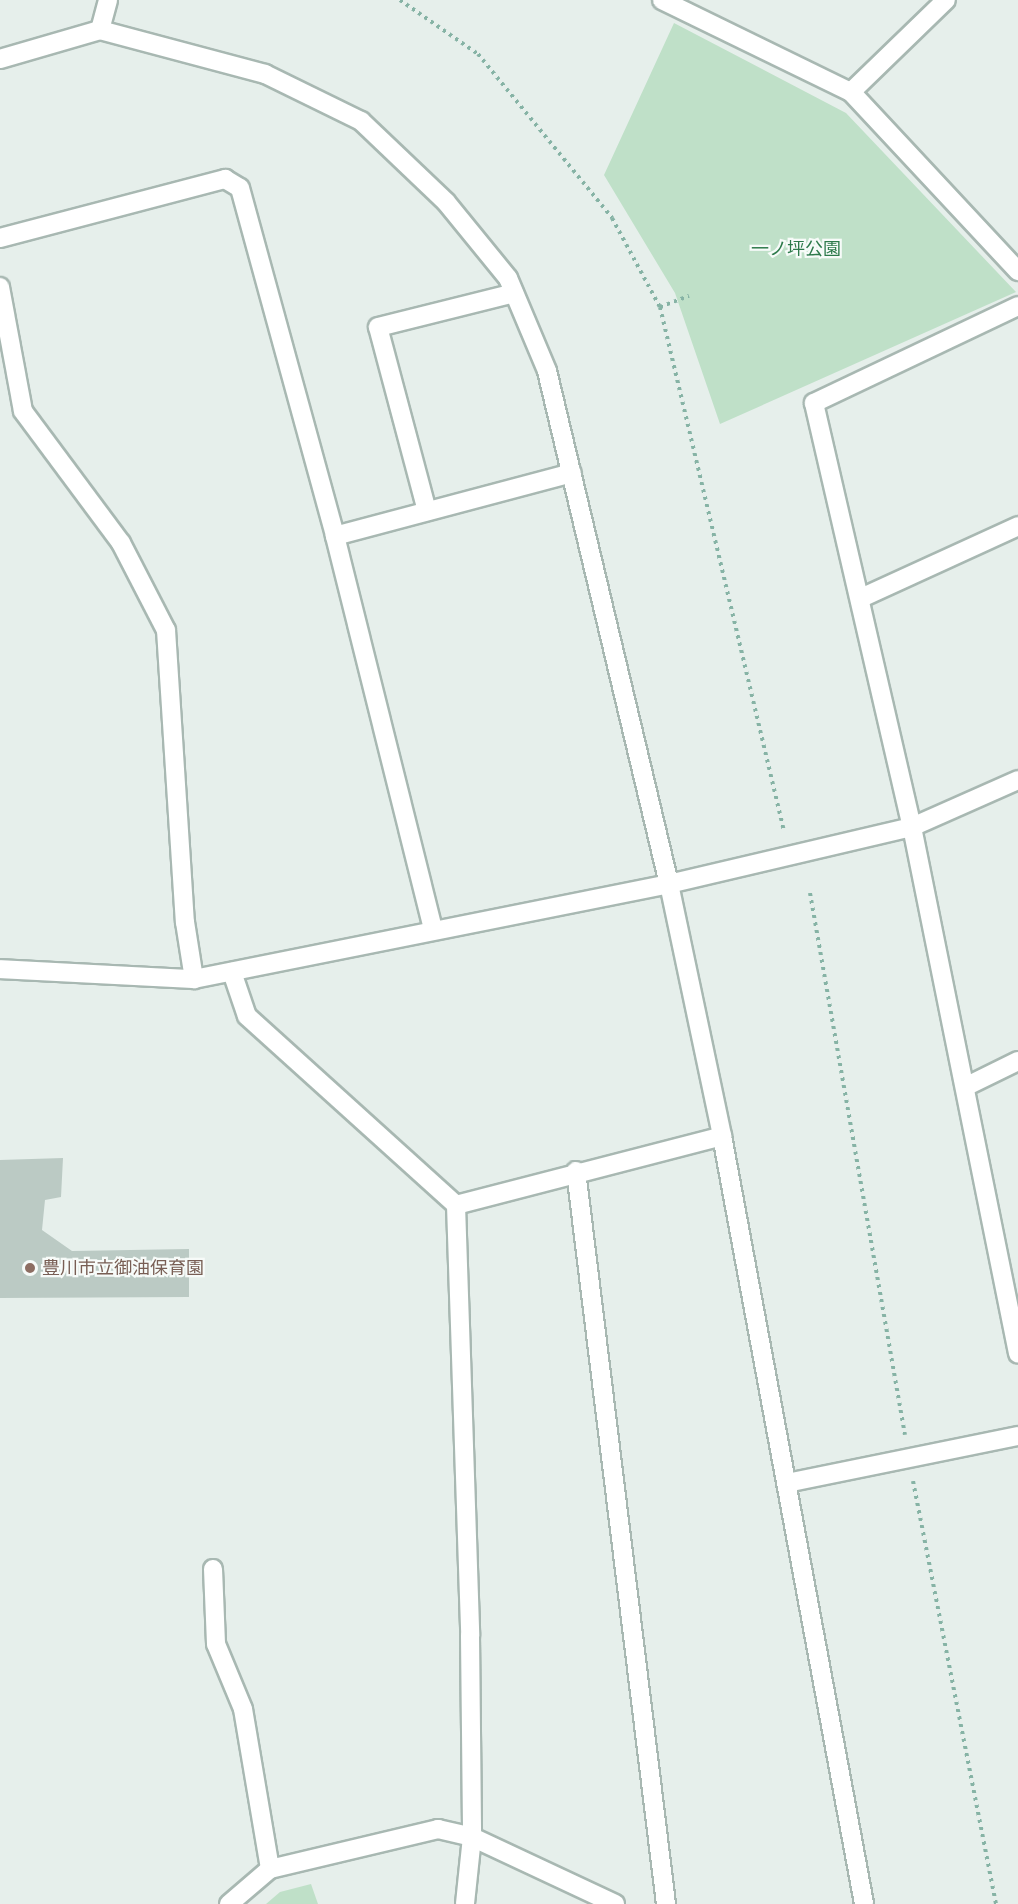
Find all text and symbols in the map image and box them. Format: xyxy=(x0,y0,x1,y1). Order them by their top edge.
park label: 一ノ坪公園 xyxy=(751,238,841,260)
place label: 豊川市立御油保育園 xyxy=(42,1257,204,1279)
marker: 豊川市立御油保育園 xyxy=(23,1261,37,1275)

